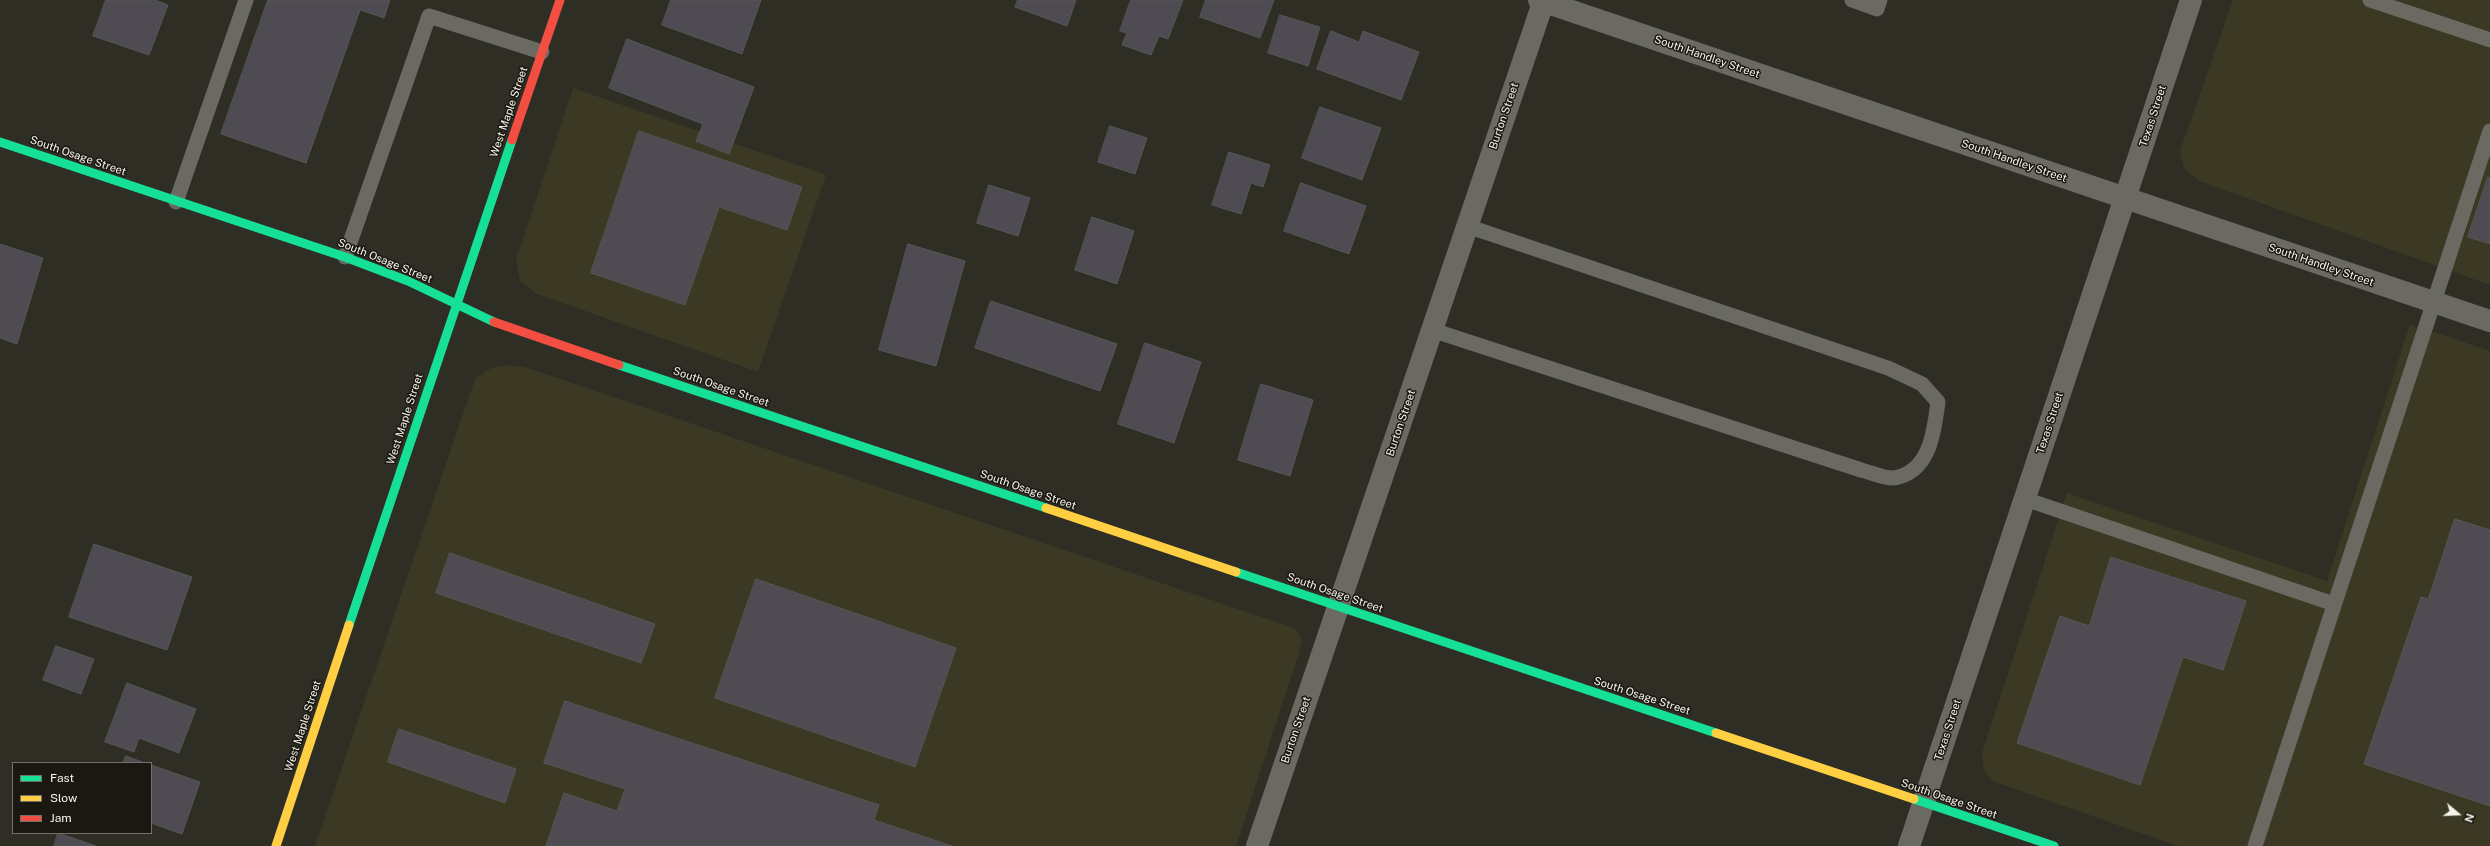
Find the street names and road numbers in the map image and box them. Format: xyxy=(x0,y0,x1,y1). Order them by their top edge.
street label: South Handley Street xyxy=(1653,33,1761,81)
street label: West Maple Street xyxy=(487,65,531,159)
street label: Burton Street xyxy=(1486,81,1522,151)
street label: Texas Street xyxy=(2137,84,2169,148)
street label: South Osage Street xyxy=(28,133,128,179)
street label: South Handley Street xyxy=(1960,137,2068,185)
street label: South Osage Street xyxy=(336,236,434,286)
street label: South Handley Street xyxy=(2267,241,2375,289)
street label: South Osage Street xyxy=(671,364,771,410)
street label: West Maple Street xyxy=(384,372,426,466)
street label: Burton Street xyxy=(1383,388,1419,458)
street label: Texas Street xyxy=(2034,391,2066,455)
street label: South Osage Street xyxy=(978,467,1078,513)
street label: South Osage Street xyxy=(1285,570,1385,616)
street label: South Osage Street xyxy=(1592,674,1692,718)
street label: West Maple Street xyxy=(282,679,324,773)
street label: Burton Street xyxy=(1278,695,1314,765)
street label: Texas Street xyxy=(1932,698,1964,762)
street label: South Osage Street xyxy=(1899,776,1999,822)

